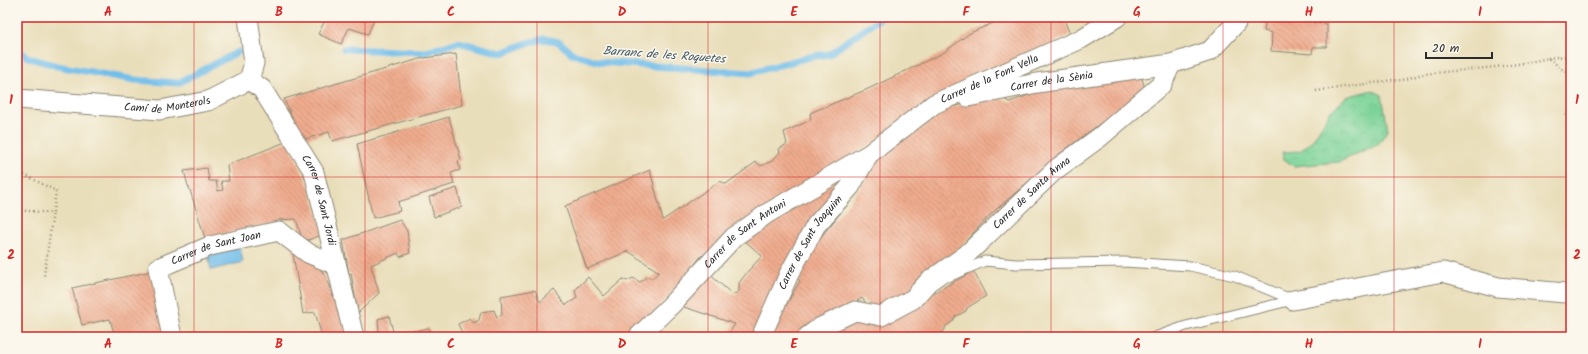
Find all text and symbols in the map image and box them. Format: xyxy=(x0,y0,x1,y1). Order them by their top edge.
text: A xyxy=(104,2,112,23)
text: B xyxy=(275,2,283,23)
text: C xyxy=(447,2,455,23)
text: D xyxy=(618,2,627,23)
text: E xyxy=(790,2,798,23)
text: F xyxy=(962,2,970,23)
text: G xyxy=(1133,2,1141,23)
text: H xyxy=(1305,2,1314,23)
text: I xyxy=(1478,2,1482,23)
scale bar xyxy=(1426,34,1492,60)
text: 20 m xyxy=(1432,39,1460,58)
water label: Barranc de les Roquetes xyxy=(602,41,728,69)
street label: Carrer de la Font Vella xyxy=(937,50,1042,109)
street label: Carrer de la Sènia xyxy=(1009,66,1094,97)
text: 1 xyxy=(9,90,13,111)
text: 1 xyxy=(1575,90,1579,111)
street label: Camí de Monterols xyxy=(123,92,214,119)
street label: Carrer de Sant Jordi xyxy=(296,151,341,248)
street label: Carrer de Santa Anna xyxy=(988,152,1075,234)
street label: Carrer de Sant Joaquim xyxy=(774,191,848,293)
street label: Carrer de Sant Antoni xyxy=(699,195,790,273)
street label: Carrer de Sant Joan xyxy=(168,226,263,271)
text: 2 xyxy=(7,245,15,266)
text: 2 xyxy=(1573,245,1581,266)
text: A xyxy=(104,334,112,354)
text: B xyxy=(275,334,283,354)
text: C xyxy=(447,334,455,354)
text: D xyxy=(618,334,627,354)
text: E xyxy=(790,334,798,354)
text: F xyxy=(962,334,970,354)
text: G xyxy=(1133,334,1141,354)
text: H xyxy=(1305,334,1314,354)
text: I xyxy=(1478,334,1482,354)

